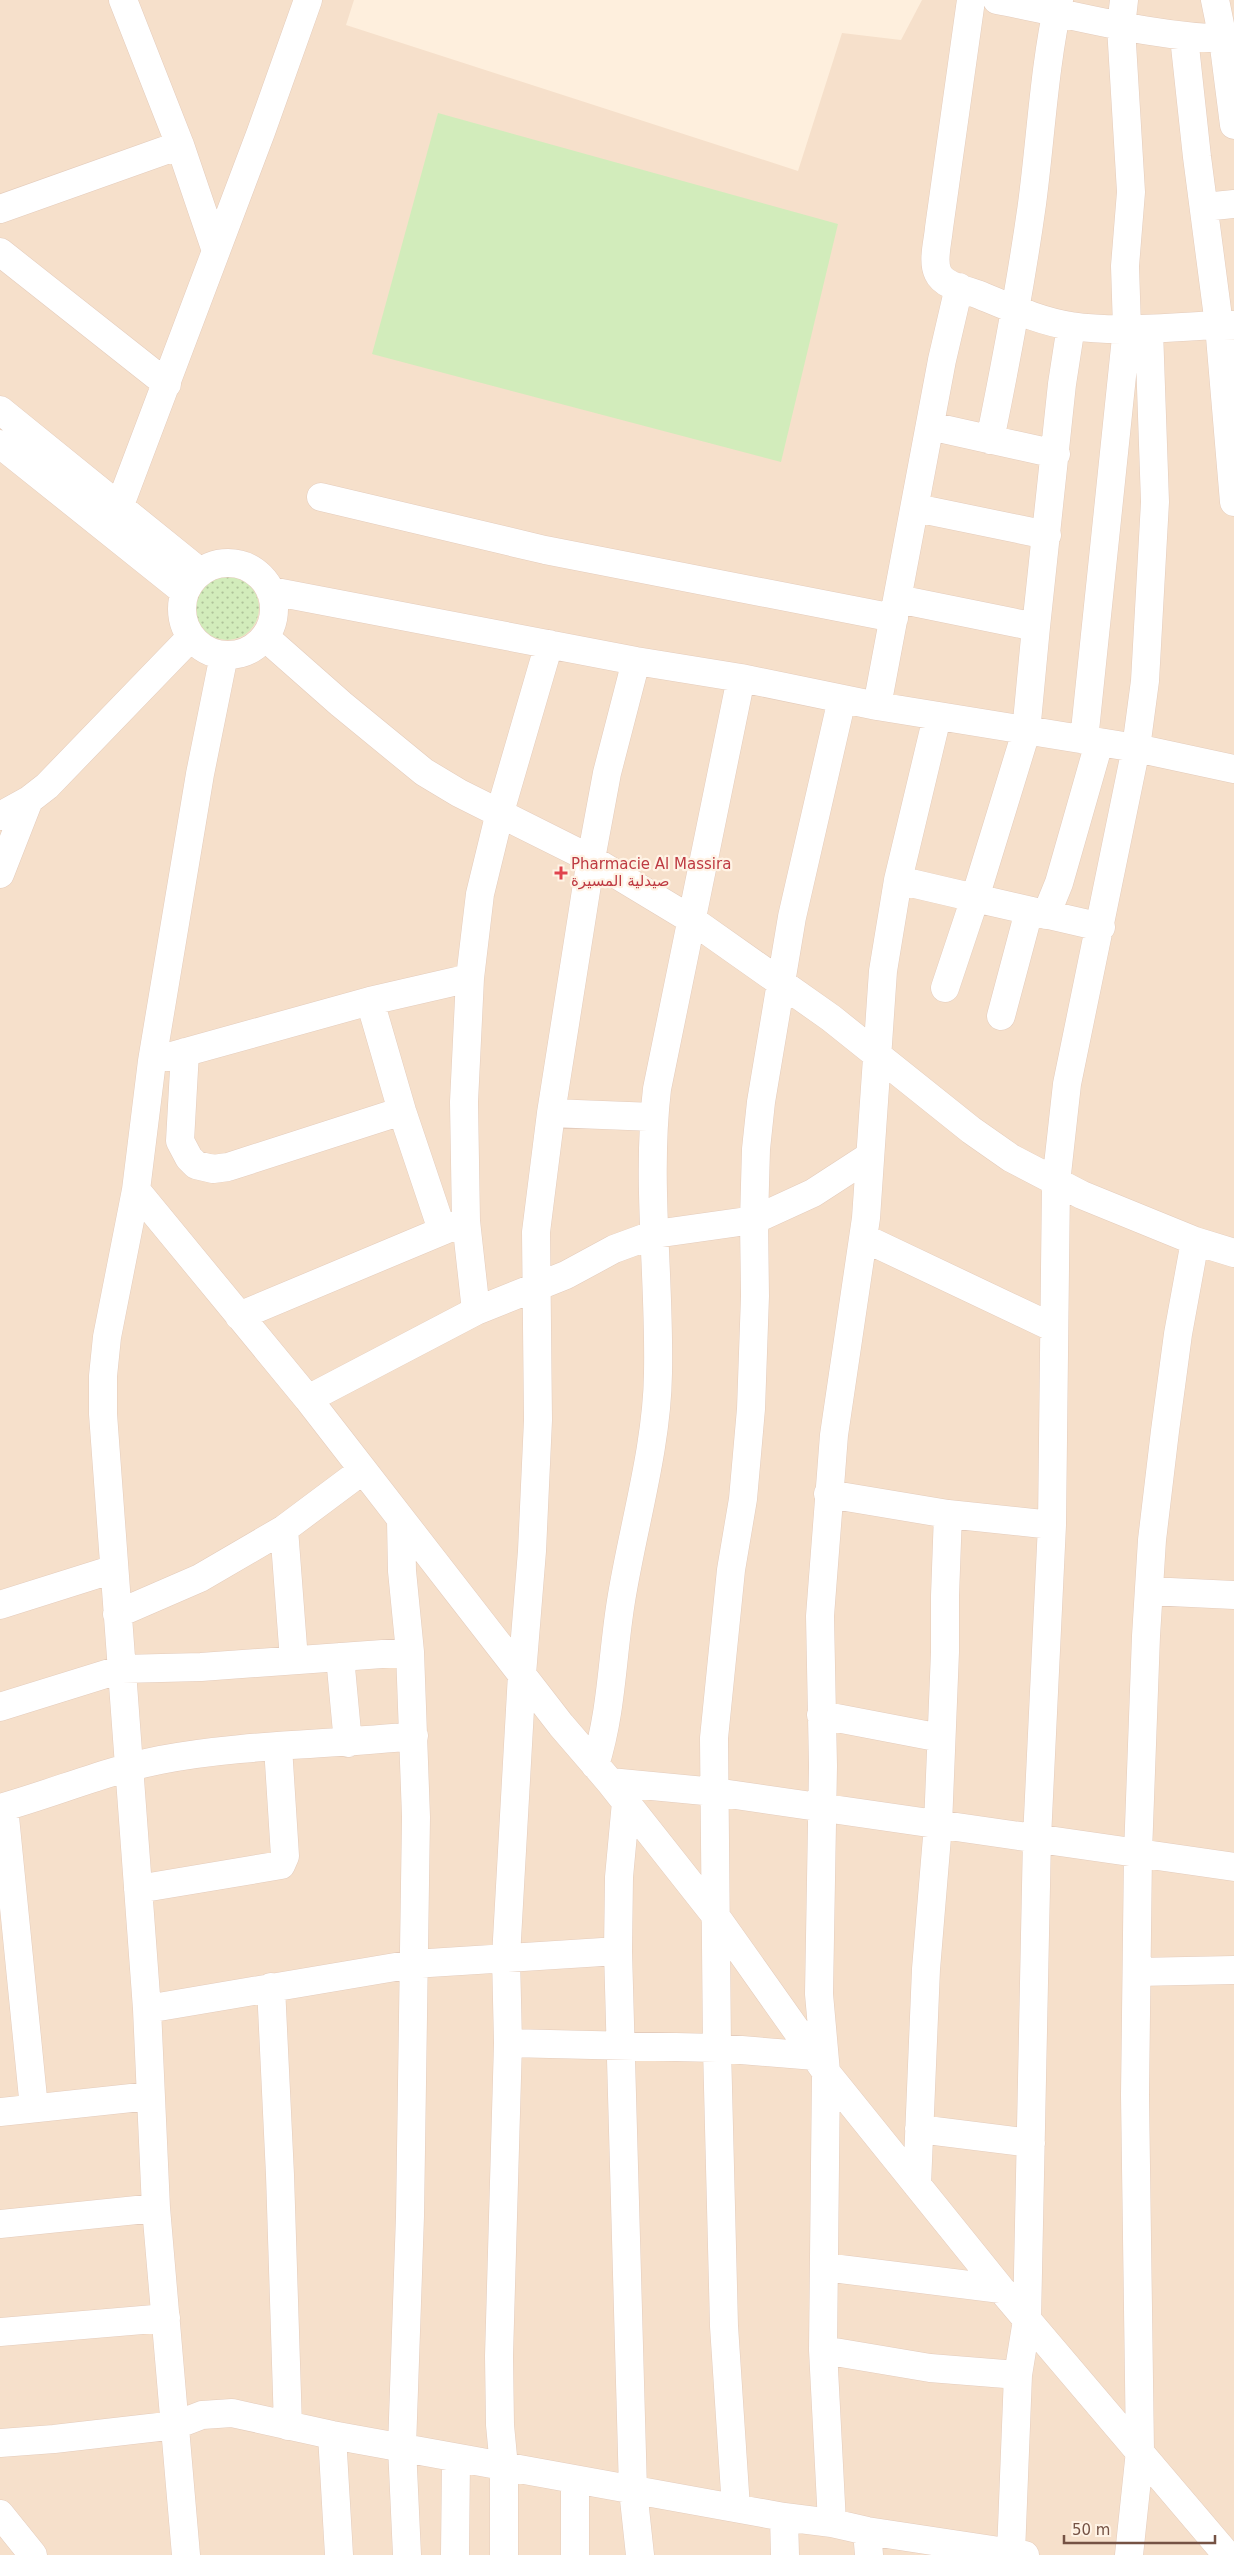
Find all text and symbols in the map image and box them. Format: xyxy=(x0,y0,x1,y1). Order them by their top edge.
place label: Pharmacie Al Massira صيدلية المسيرة xyxy=(571,855,731,890)
marker: Pharmacie Al Massira صيدلية المسيرة xyxy=(555,867,567,879)
scale bar xyxy=(1064,2512,1215,2544)
text: 50 m xyxy=(1072,2521,1110,2539)

